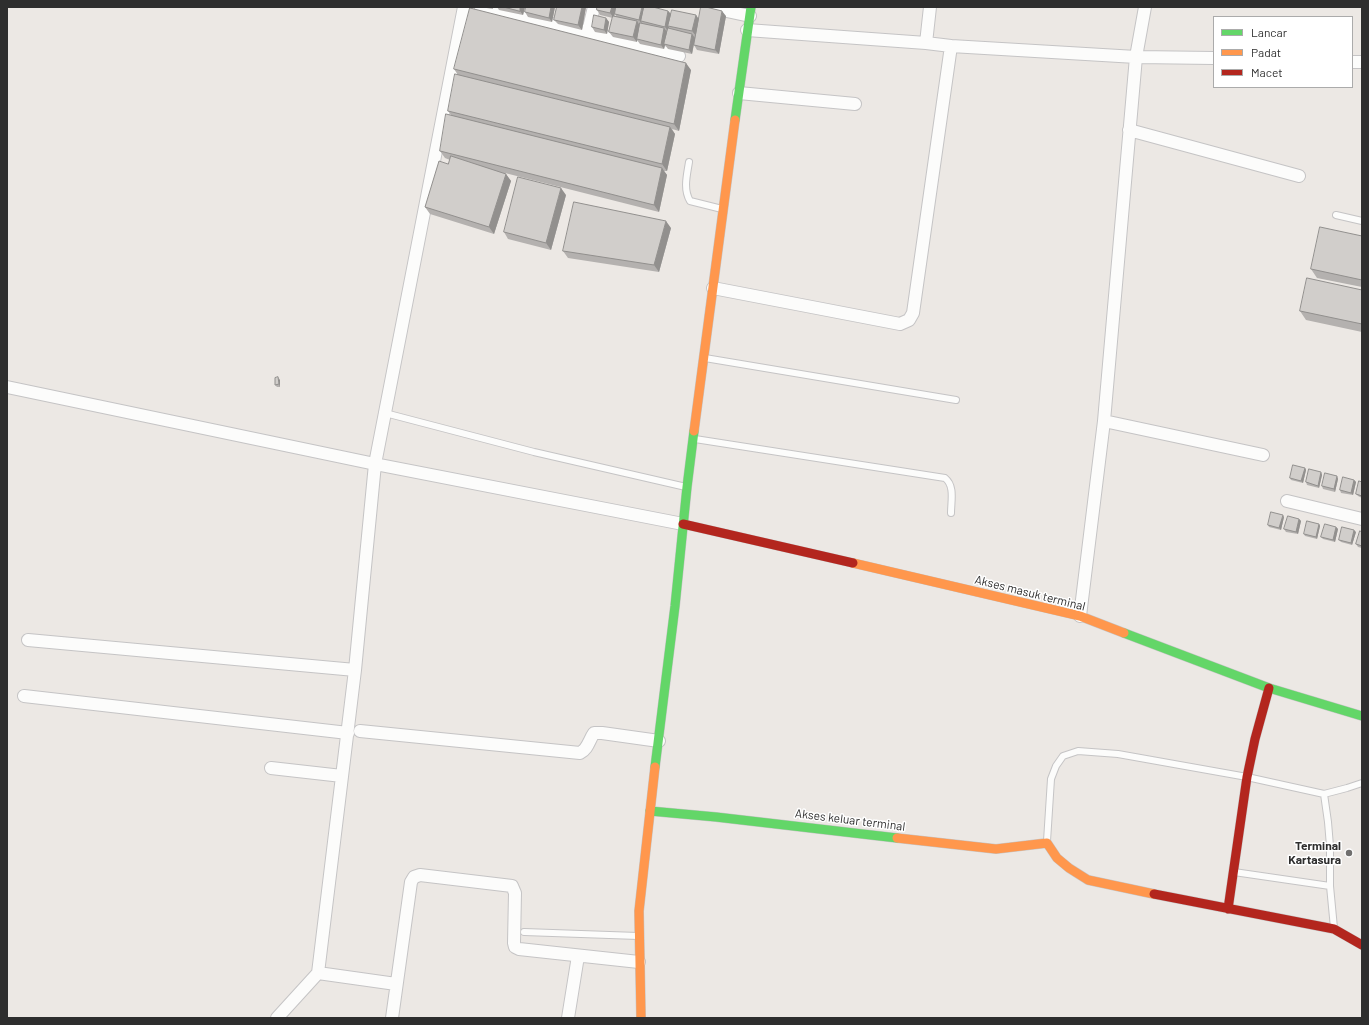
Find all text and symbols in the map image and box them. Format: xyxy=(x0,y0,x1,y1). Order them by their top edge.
legend xyxy=(1213,16,1353,88)
text: Lancar xyxy=(1251,25,1287,39)
text: Padat xyxy=(1251,45,1281,59)
text: Macet xyxy=(1251,65,1283,79)
street label: Akses masuk terminal xyxy=(973,572,1087,614)
street label: Akses keluar terminal xyxy=(794,806,906,834)
place label: Terminal Kartasura xyxy=(1288,839,1341,867)
marker: Terminal Kartasura xyxy=(1344,848,1354,858)

